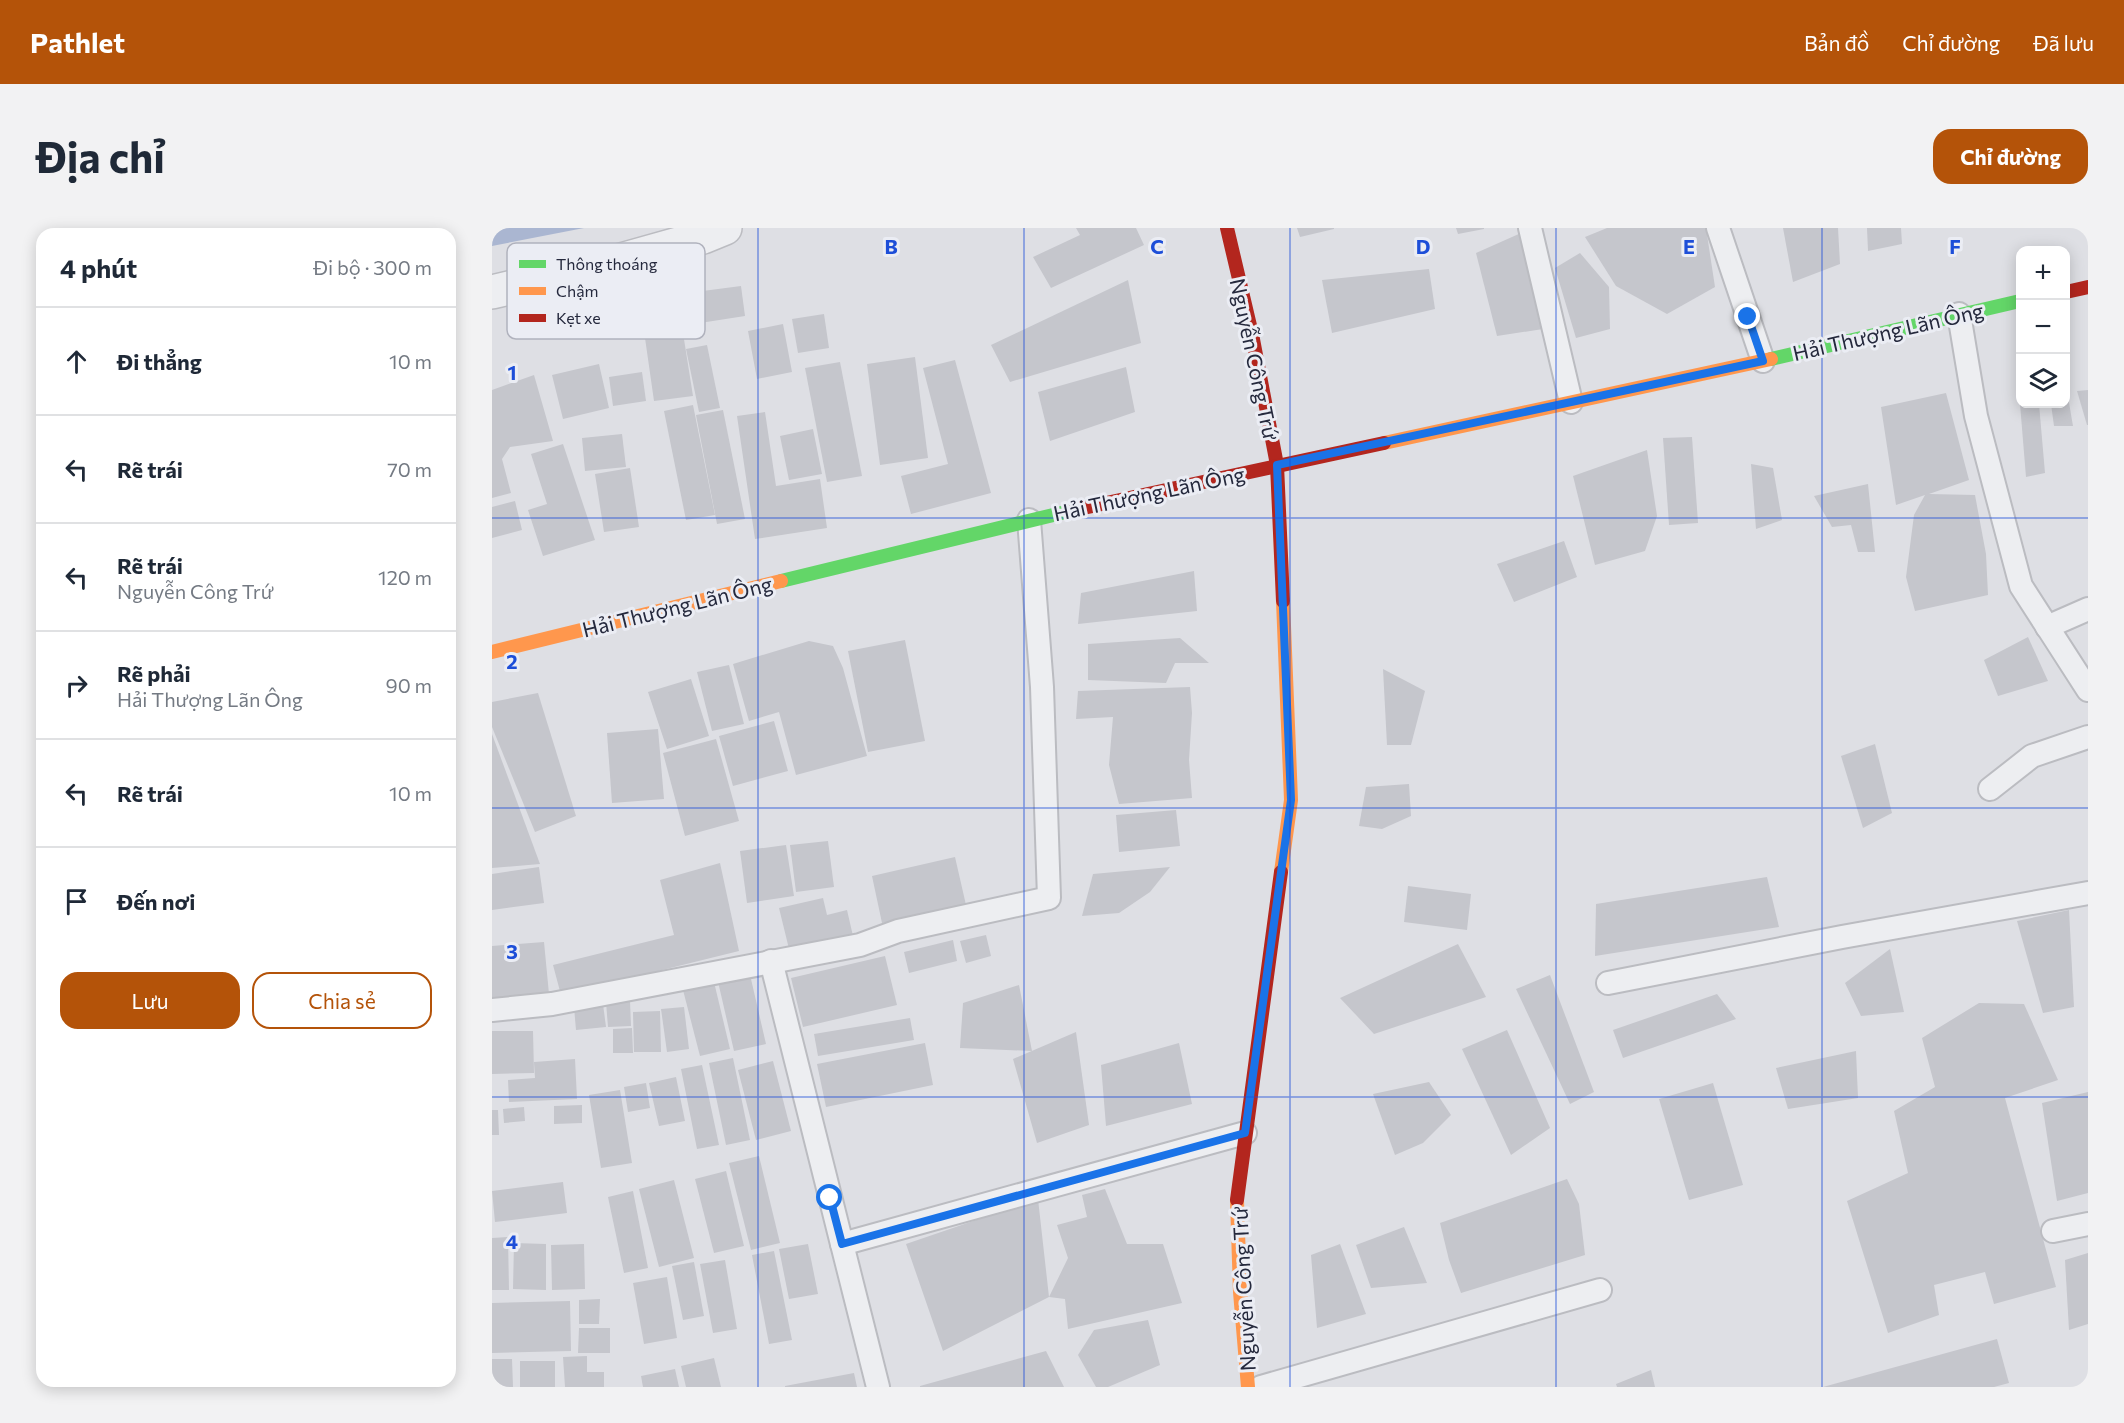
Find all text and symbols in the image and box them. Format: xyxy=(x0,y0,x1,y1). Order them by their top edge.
text: Pathlet xyxy=(30,25,125,59)
text: Bản đồ xyxy=(1804,30,1869,55)
text: Chỉ đường xyxy=(1902,30,2000,55)
text: Đã lưu xyxy=(2033,30,2094,55)
button: Chỉ đường xyxy=(1933,129,2088,184)
text: Địa chỉ xyxy=(36,130,165,182)
text: B xyxy=(884,234,898,258)
text: C xyxy=(1150,234,1164,258)
text: D xyxy=(1416,234,1430,258)
text: E xyxy=(1683,234,1695,258)
text: F xyxy=(1949,234,1961,258)
legend xyxy=(507,243,705,339)
map controls xyxy=(2016,246,2070,408)
button: + xyxy=(2016,246,2070,300)
text: 4 phút xyxy=(60,252,137,283)
text: Thông thoáng xyxy=(556,254,658,273)
text: Đi bộ · 300 m xyxy=(313,255,432,279)
street label: Nguyễn Công Trứ xyxy=(1226,276,1285,443)
text: Chậm xyxy=(556,281,598,300)
street label: Hải Thượng Lãn Ông xyxy=(1790,297,1986,365)
button: − xyxy=(2016,300,2070,354)
route end xyxy=(1734,303,1760,329)
text: Kẹt xe xyxy=(556,308,601,327)
icon: ahead xyxy=(60,345,93,378)
text: Đi thẳng xyxy=(117,348,202,375)
text: 10 m xyxy=(389,349,432,373)
button: layers xyxy=(2016,354,2070,408)
text: 1 xyxy=(507,360,517,384)
icon: left xyxy=(60,453,93,486)
text: Rẽ trái xyxy=(117,456,183,483)
text: 70 m xyxy=(387,457,432,481)
street label: Hải Thượng Lãn Ông xyxy=(1051,460,1247,526)
text: Rẽ trái xyxy=(117,552,183,579)
icon: left xyxy=(60,561,93,594)
text: 120 m xyxy=(378,565,432,589)
street label: Hải Thượng Lãn Ông xyxy=(579,570,775,642)
text: Nguyễn Công Trứ xyxy=(117,579,274,603)
text: 2 xyxy=(506,649,518,673)
text: Rẽ phải xyxy=(117,660,191,687)
icon: right xyxy=(60,669,93,702)
text: 90 m xyxy=(386,673,432,697)
text: Hải Thượng Lãn Ông xyxy=(117,687,303,711)
icon: left xyxy=(60,777,93,810)
text: Rẽ trái xyxy=(117,780,183,807)
text: 10 m xyxy=(389,781,432,805)
icon: arrive xyxy=(60,885,93,918)
text: Đến nơi xyxy=(117,888,195,915)
text: 3 xyxy=(506,939,518,963)
button: Lưu xyxy=(60,972,240,1029)
button: Chia sẻ xyxy=(252,972,432,1029)
route start xyxy=(816,1184,842,1210)
street label: Nguyễn Công Trứ xyxy=(1225,1206,1260,1372)
text: 4 xyxy=(506,1229,518,1253)

